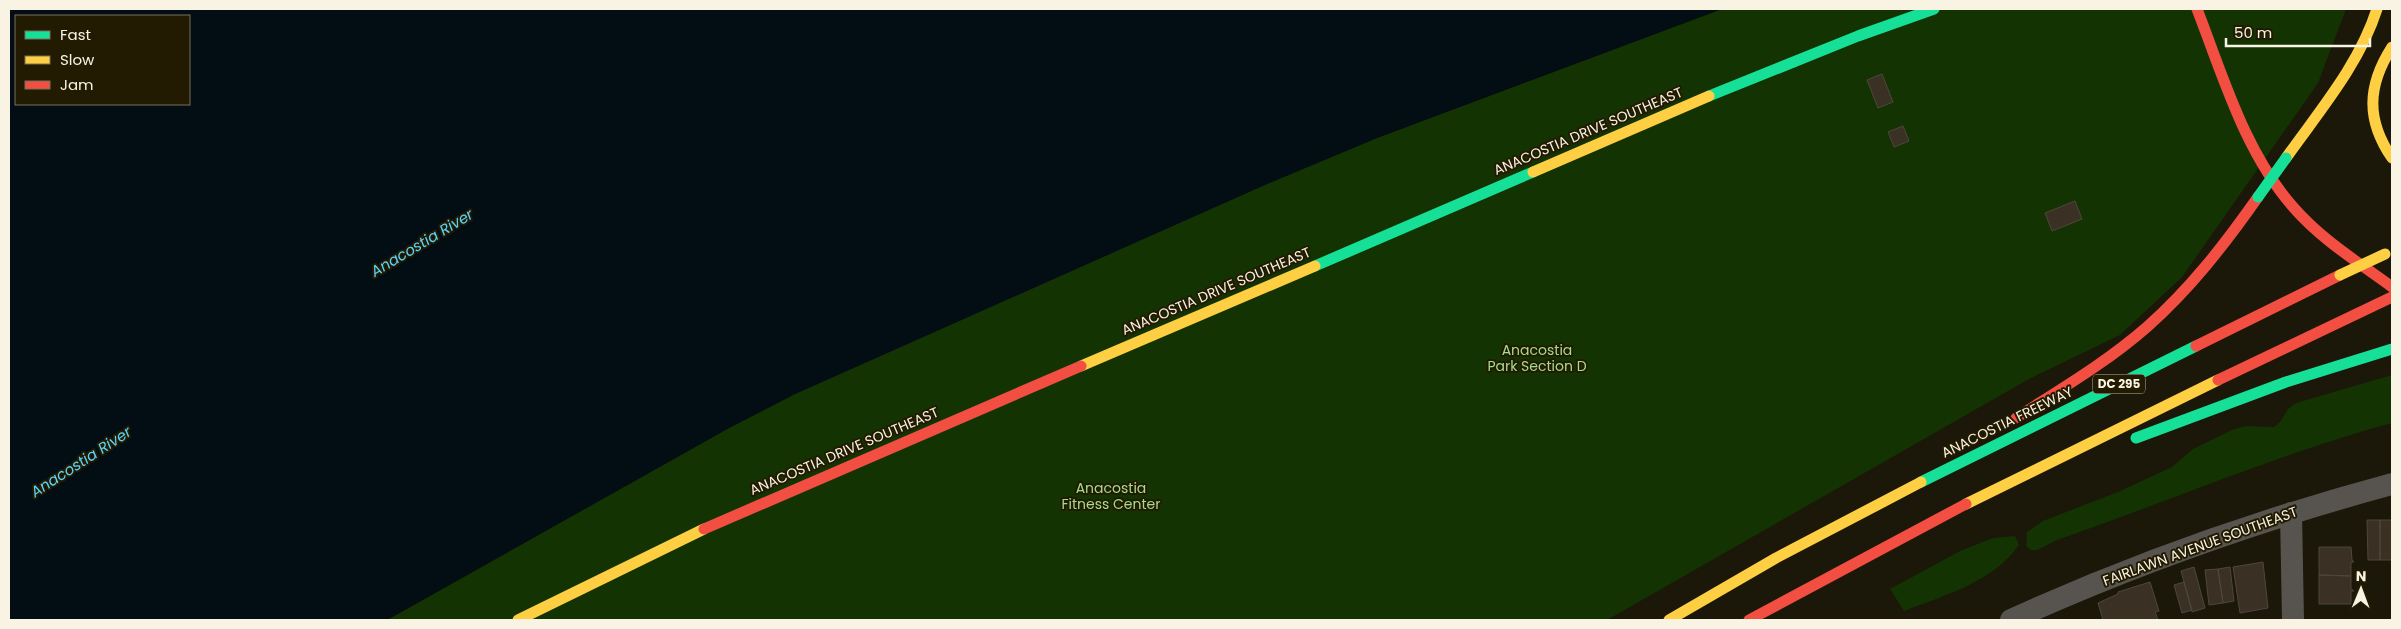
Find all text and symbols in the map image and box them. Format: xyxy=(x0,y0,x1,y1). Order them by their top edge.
legend xyxy=(15,15,190,105)
scale bar xyxy=(2226,15,2370,47)
text: 50 m xyxy=(2234,22,2272,43)
text: Fast xyxy=(60,24,91,45)
text: Slow xyxy=(60,49,95,70)
text: Jam xyxy=(60,74,94,95)
street label: ANACOSTIA DRIVE SOUTHEAST xyxy=(1490,82,1686,180)
water label: Anacostia River xyxy=(366,203,477,282)
street label: ANACOSTIA DRIVE SOUTHEAST xyxy=(1118,242,1314,340)
park label: Anacostia Park Section D xyxy=(1487,340,1587,376)
road number: DC 295 xyxy=(2093,374,2145,394)
street label: ANACOSTIA FREEWAY xyxy=(1938,381,2076,463)
street label: ANACOSTIA DRIVE SOUTHEAST xyxy=(746,402,942,500)
water label: Anacostia River xyxy=(25,421,136,503)
park label: Anacostia Fitness Center xyxy=(1061,478,1161,514)
street label: FAIRLAWN AVENUE SOUTHEAST xyxy=(2100,501,2301,591)
north arrow xyxy=(2336,564,2386,614)
text: N xyxy=(2356,566,2367,586)

